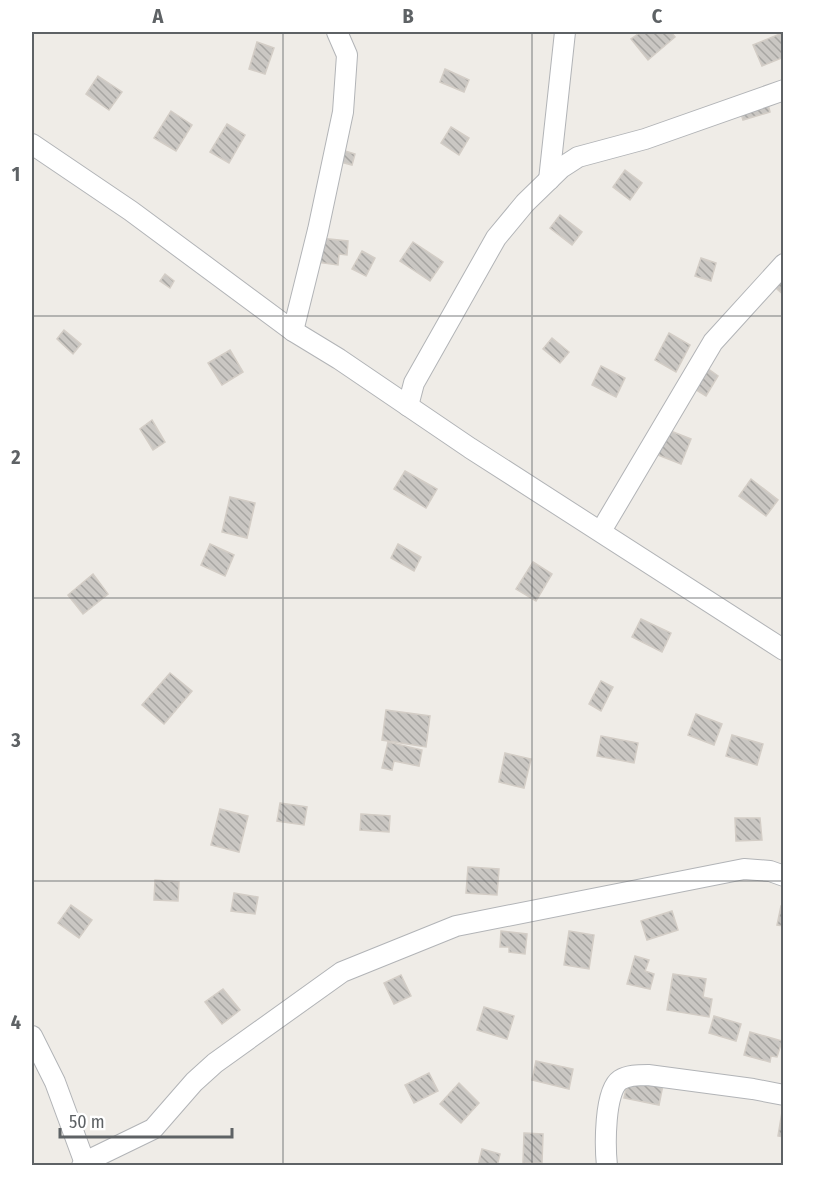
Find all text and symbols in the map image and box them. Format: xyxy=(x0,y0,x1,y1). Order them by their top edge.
text: A xyxy=(152,4,165,28)
text: B xyxy=(402,4,414,28)
text: C xyxy=(652,4,663,28)
text: 1 xyxy=(12,162,20,186)
text: 2 xyxy=(10,445,21,469)
text: 3 xyxy=(10,728,21,752)
text: 4 xyxy=(11,1010,21,1034)
scale bar xyxy=(60,1101,232,1139)
text: 50 m xyxy=(69,1111,105,1133)

